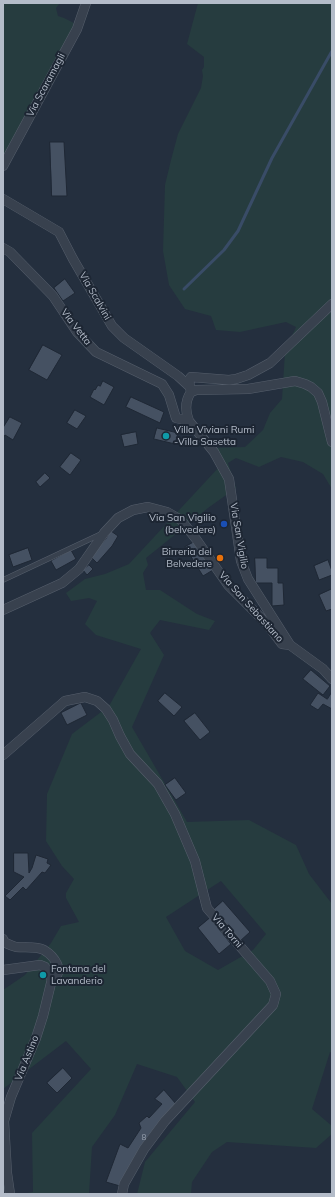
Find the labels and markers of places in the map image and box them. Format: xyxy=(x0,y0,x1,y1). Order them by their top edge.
place label: Villa Viviani Rumi -Villa Sasetta xyxy=(174,424,254,448)
marker: Villa Viviani Rumi -Villa Sasetta xyxy=(161,431,171,441)
place label: Via San Vigilio (belvedere) xyxy=(149,512,216,536)
marker: Via San Vigilio (belvedere) xyxy=(219,519,229,529)
place label: Birreria del Belvedere xyxy=(162,546,212,570)
marker: Birreria del Belvedere xyxy=(215,553,225,563)
place label: Fontana del Lavanderio xyxy=(51,963,106,986)
marker: Fontana del Lavanderio xyxy=(38,970,48,980)

